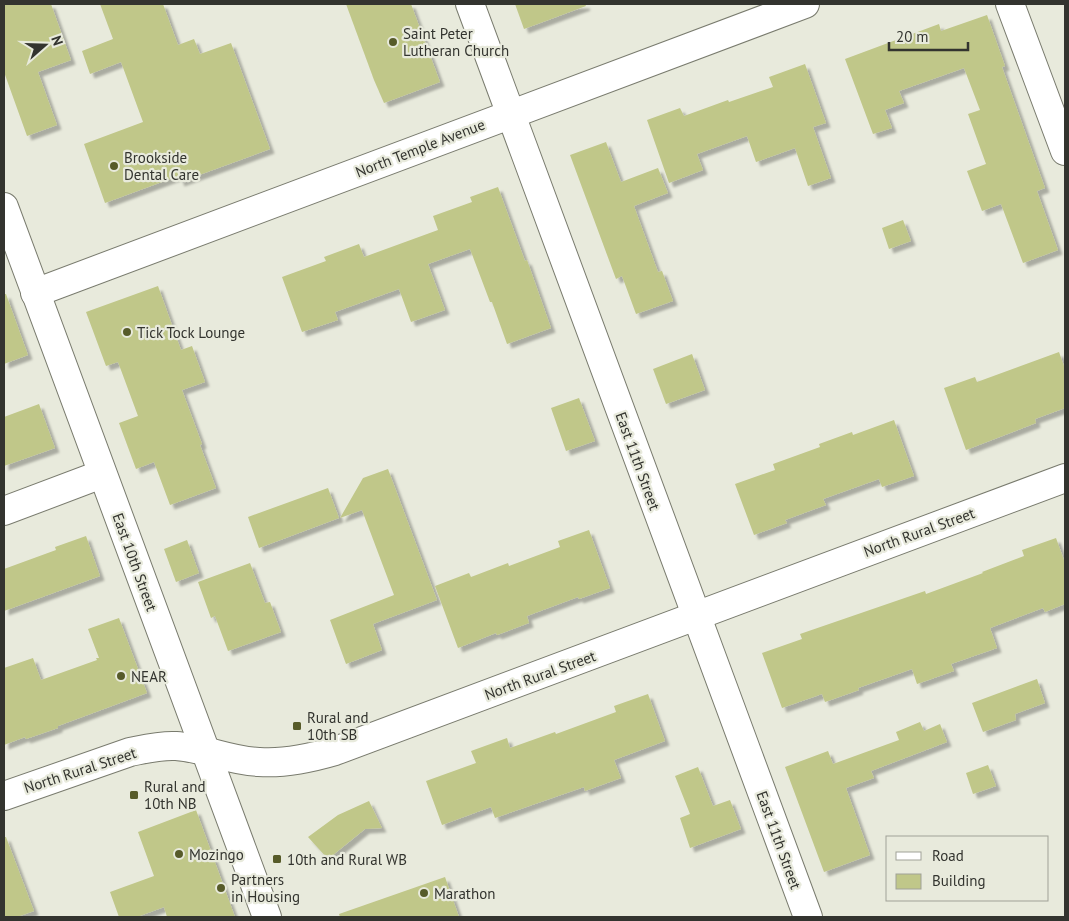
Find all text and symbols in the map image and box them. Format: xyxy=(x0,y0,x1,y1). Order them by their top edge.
north arrow xyxy=(20,20,70,70)
scale bar xyxy=(889,20,968,52)
place label: Saint Peter Lutheran Church xyxy=(403,24,509,60)
text: 20 m xyxy=(896,27,929,46)
text: N xyxy=(47,33,67,48)
marker: Saint Peter Lutheran Church xyxy=(387,36,399,48)
street label: North Temple Avenue xyxy=(353,115,487,181)
place label: Brookside Dental Care xyxy=(124,148,199,184)
marker: Brookside Dental Care xyxy=(108,160,120,172)
place label: Tick Tock Lounge xyxy=(137,323,245,342)
marker: Tick Tock Lounge xyxy=(121,326,133,338)
street label: East 11th Street xyxy=(611,409,665,513)
street label: North Rural Street xyxy=(861,503,977,561)
street label: East 10th Street xyxy=(108,510,162,614)
street label: North Rural Street xyxy=(482,646,598,704)
place label: NEAR xyxy=(131,667,167,686)
marker: NEAR xyxy=(115,670,127,682)
place label: Rural and 10th SB xyxy=(307,708,369,744)
marker: Rural and 10th SB xyxy=(291,720,303,732)
street label: North Rural Street xyxy=(21,743,139,797)
place label: Rural and 10th NB xyxy=(144,777,206,813)
street label: East 11th Street xyxy=(752,788,806,892)
marker: Rural and 10th NB xyxy=(128,789,140,801)
legend xyxy=(886,836,1049,901)
place label: Mozingo xyxy=(189,845,244,864)
text: Road xyxy=(932,846,964,865)
marker: Mozingo xyxy=(173,848,185,860)
place label: 10th and Rural WB xyxy=(287,850,407,869)
marker: 10th and Rural WB xyxy=(271,853,283,865)
place label: Partners in Housing xyxy=(231,870,300,906)
text: Building xyxy=(932,871,986,890)
marker: Partners in Housing xyxy=(215,882,227,894)
place label: Marathon xyxy=(434,884,495,903)
marker: Marathon xyxy=(418,887,430,899)

